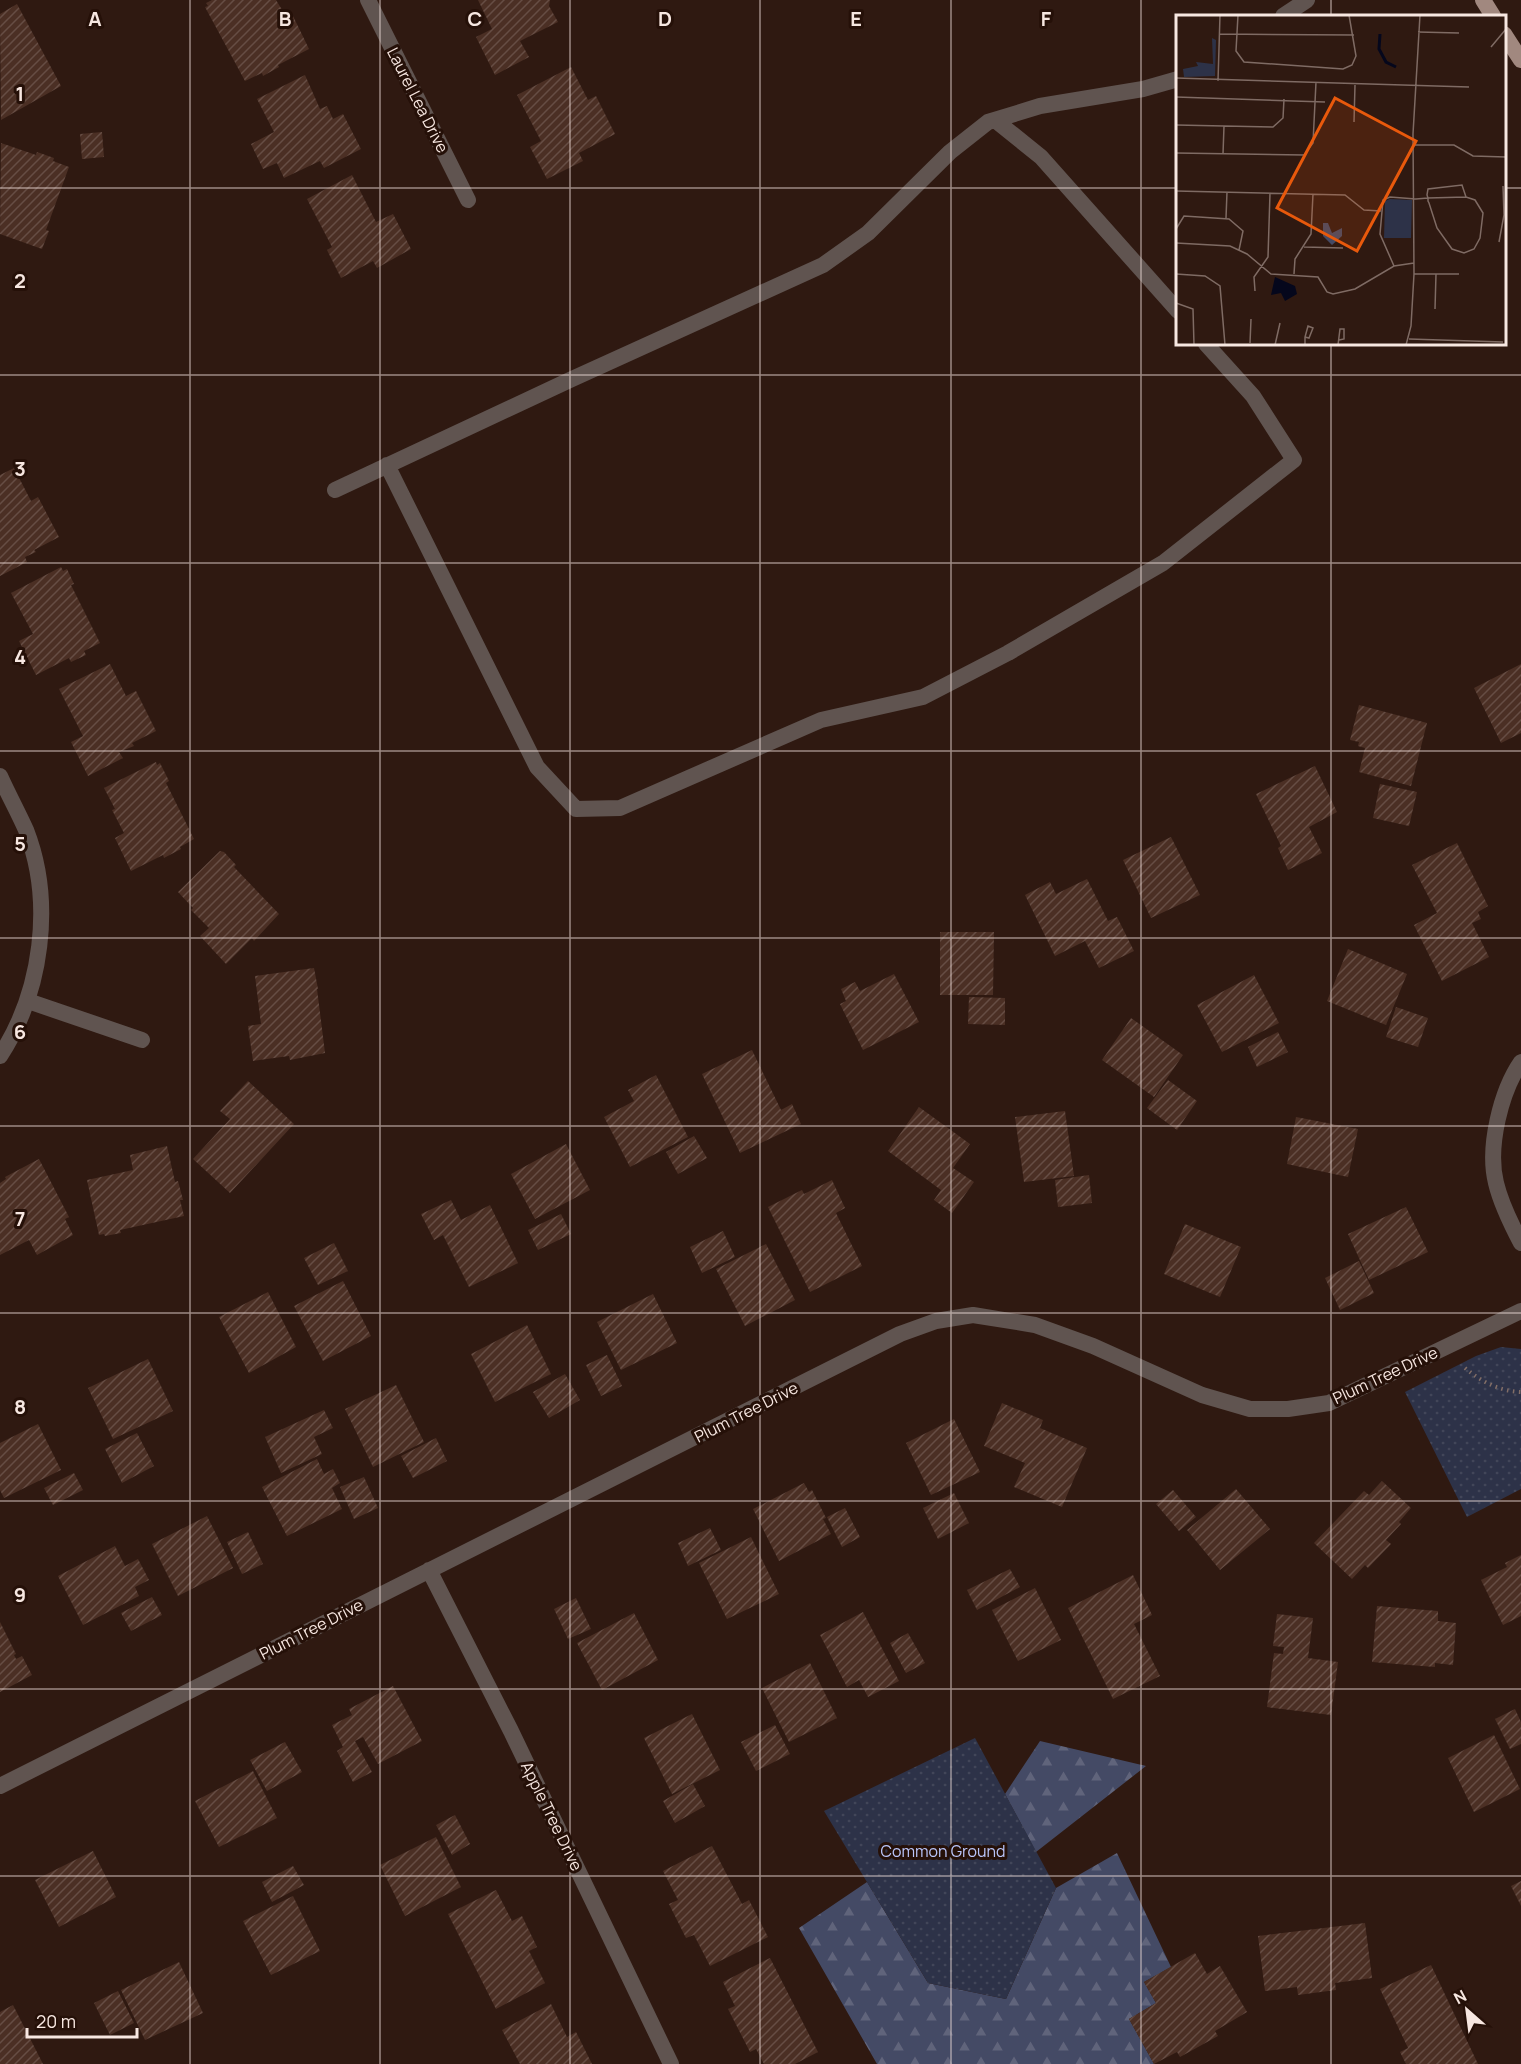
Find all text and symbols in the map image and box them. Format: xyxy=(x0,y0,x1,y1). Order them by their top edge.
text: A xyxy=(88,5,102,32)
text: B xyxy=(279,5,292,32)
text: C xyxy=(468,5,482,32)
text: D xyxy=(658,5,672,32)
text: E xyxy=(850,5,862,32)
text: F xyxy=(1041,5,1052,32)
inset map xyxy=(1176,15,1506,345)
street label: Laurel Lea Drive xyxy=(382,44,454,156)
text: 1 xyxy=(16,80,24,107)
text: 2 xyxy=(14,267,26,294)
text: 3 xyxy=(14,455,26,482)
text: 4 xyxy=(14,643,26,670)
text: 5 xyxy=(14,830,26,857)
text: 6 xyxy=(14,1018,26,1045)
text: 7 xyxy=(15,1205,25,1232)
street label: Plum Tree Drive xyxy=(1329,1341,1441,1409)
street label: Plum Tree Drive xyxy=(691,1376,801,1448)
text: 8 xyxy=(14,1393,26,1420)
text: 9 xyxy=(14,1581,26,1608)
street label: Plum Tree Drive xyxy=(256,1593,366,1665)
street label: Apple Tree Drive xyxy=(516,1758,588,1874)
park label: Common Ground xyxy=(881,1840,1005,1862)
north arrow xyxy=(1437,1980,1497,2040)
text: N xyxy=(1450,1984,1470,2009)
scale bar xyxy=(27,2001,136,2039)
text: 20 m xyxy=(36,2009,76,2033)

